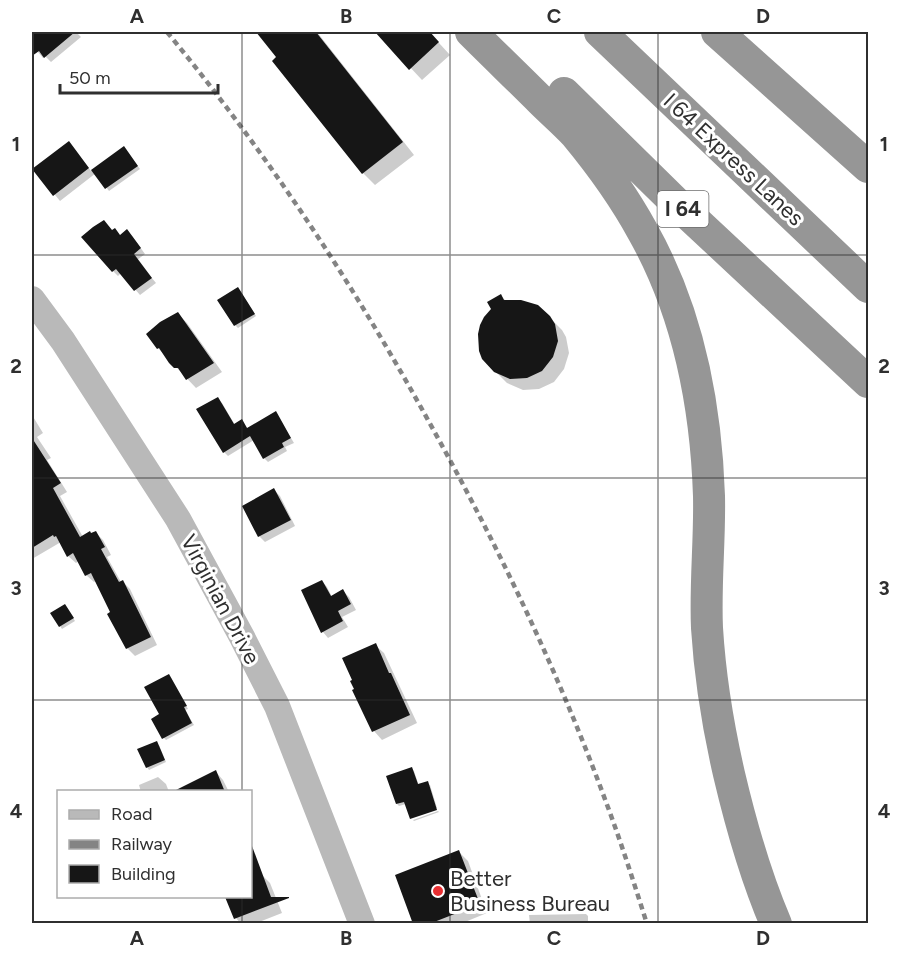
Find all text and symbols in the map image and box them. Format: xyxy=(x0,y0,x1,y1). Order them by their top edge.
text: A xyxy=(130,4,145,28)
text: B xyxy=(340,4,352,28)
text: C xyxy=(547,4,561,28)
text: D xyxy=(756,4,770,28)
scale bar xyxy=(60,57,218,95)
text: 50 m xyxy=(69,67,111,89)
street label: I 64 Express Lanes xyxy=(658,87,810,231)
text: 1 xyxy=(12,132,20,156)
text: 1 xyxy=(880,132,888,156)
road number: I 64 xyxy=(658,191,708,227)
text: 2 xyxy=(10,354,22,378)
text: 2 xyxy=(878,354,890,378)
street label: Virginian Drive xyxy=(175,530,266,669)
text: 3 xyxy=(10,576,22,600)
text: 3 xyxy=(878,576,890,600)
legend xyxy=(57,790,252,898)
text: 4 xyxy=(10,799,23,823)
text: 4 xyxy=(878,799,891,823)
text: Road xyxy=(111,803,152,825)
text: Railway xyxy=(111,833,173,855)
text: Building xyxy=(111,863,176,885)
place label: Better Business Bureau xyxy=(450,865,610,917)
marker: Better Business Bureau xyxy=(431,884,445,898)
text: A xyxy=(130,926,145,950)
text: B xyxy=(340,926,352,950)
text: C xyxy=(547,926,561,950)
text: D xyxy=(756,926,770,950)

